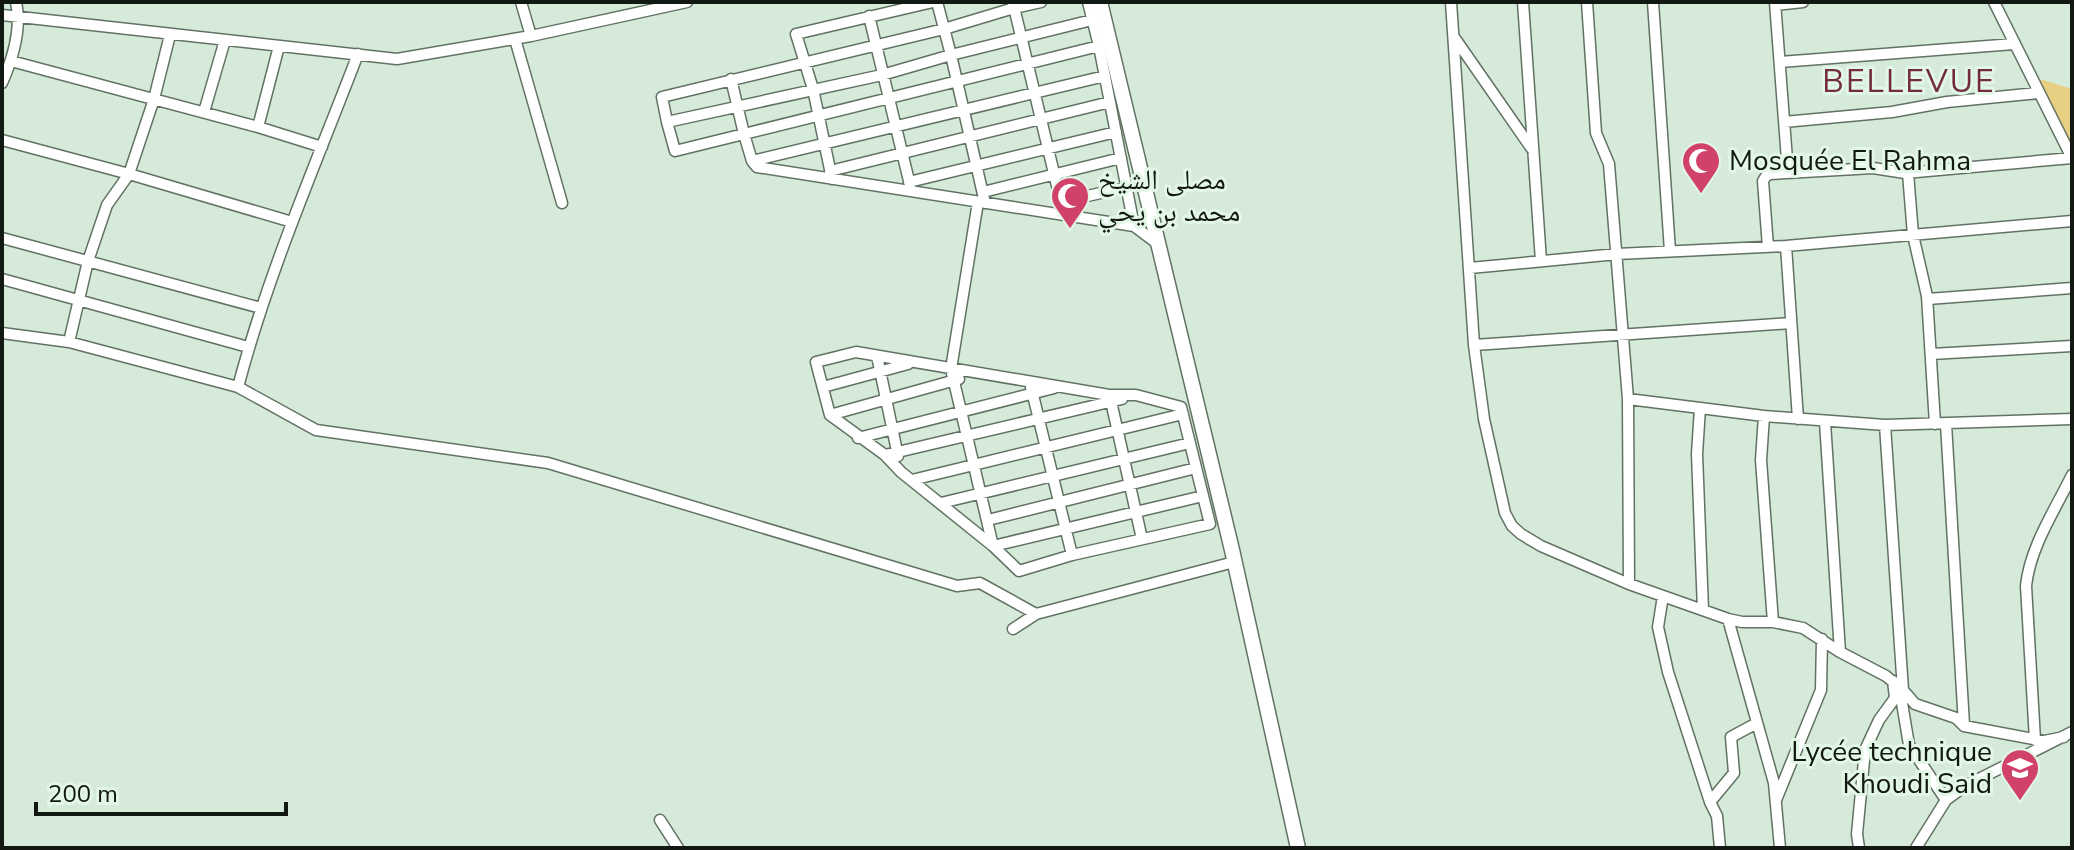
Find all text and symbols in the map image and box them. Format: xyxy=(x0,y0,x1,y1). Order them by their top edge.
district label: BELLEVUE xyxy=(1822,60,1996,103)
mosque icon: Mosquée El Rahma xyxy=(1680,140,1722,195)
place label: Mosquée El Rahma xyxy=(1729,142,1971,180)
place label: مصلى الشيخ محمد بن يحي xyxy=(1098,161,1240,234)
mosque icon: مصلى الشيخ محمد بن يحي xyxy=(1049,175,1091,230)
place label: Lycée technique Khoudi Said xyxy=(1791,733,1992,803)
school or university icon: Lycée technique Khoudi Said xyxy=(1999,747,2041,802)
scale bar xyxy=(36,766,286,816)
text: 200 m xyxy=(48,778,118,810)

